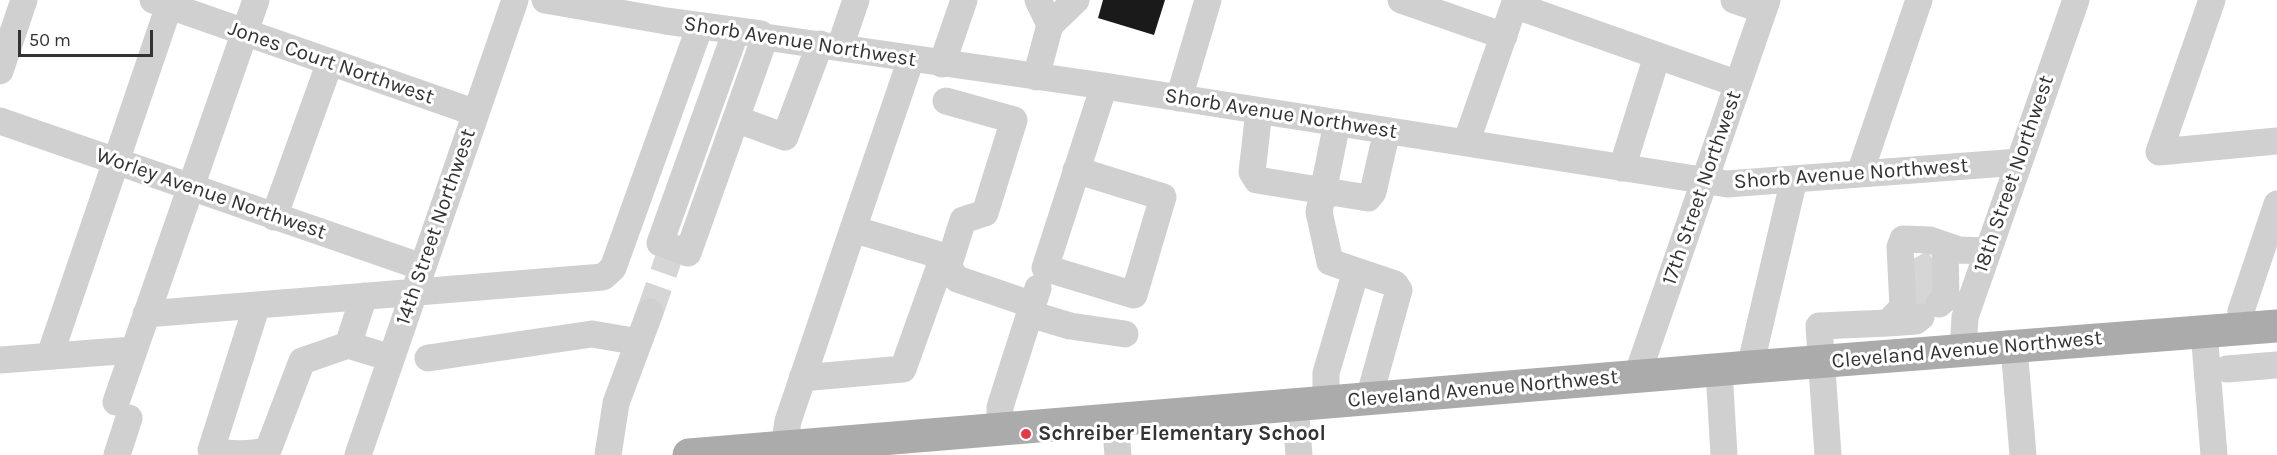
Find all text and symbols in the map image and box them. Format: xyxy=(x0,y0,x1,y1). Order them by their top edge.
street label: Shorb Avenue Northwest xyxy=(682,11,918,73)
street label: Jones Court Northwest xyxy=(225,16,437,110)
scale bar xyxy=(21,18,156,56)
text: 50 m xyxy=(29,29,71,51)
street label: 18th Street Northwest xyxy=(1968,72,2060,276)
street label: Shorb Avenue Northwest xyxy=(1163,83,1399,145)
street label: 17th Street Northwest xyxy=(1657,87,1747,289)
street label: 14th Street Northwest xyxy=(391,126,481,328)
street label: Worley Avenue Northwest xyxy=(93,143,329,245)
street label: Shorb Avenue Northwest xyxy=(1733,153,1969,195)
street label: Cleveland Avenue Northwest xyxy=(1831,326,2103,374)
street label: Cleveland Avenue Northwest xyxy=(1347,365,1619,413)
place label: Schreiber Elementary School xyxy=(1038,421,1326,447)
marker: Schreiber Elementary School xyxy=(1019,427,1033,441)

